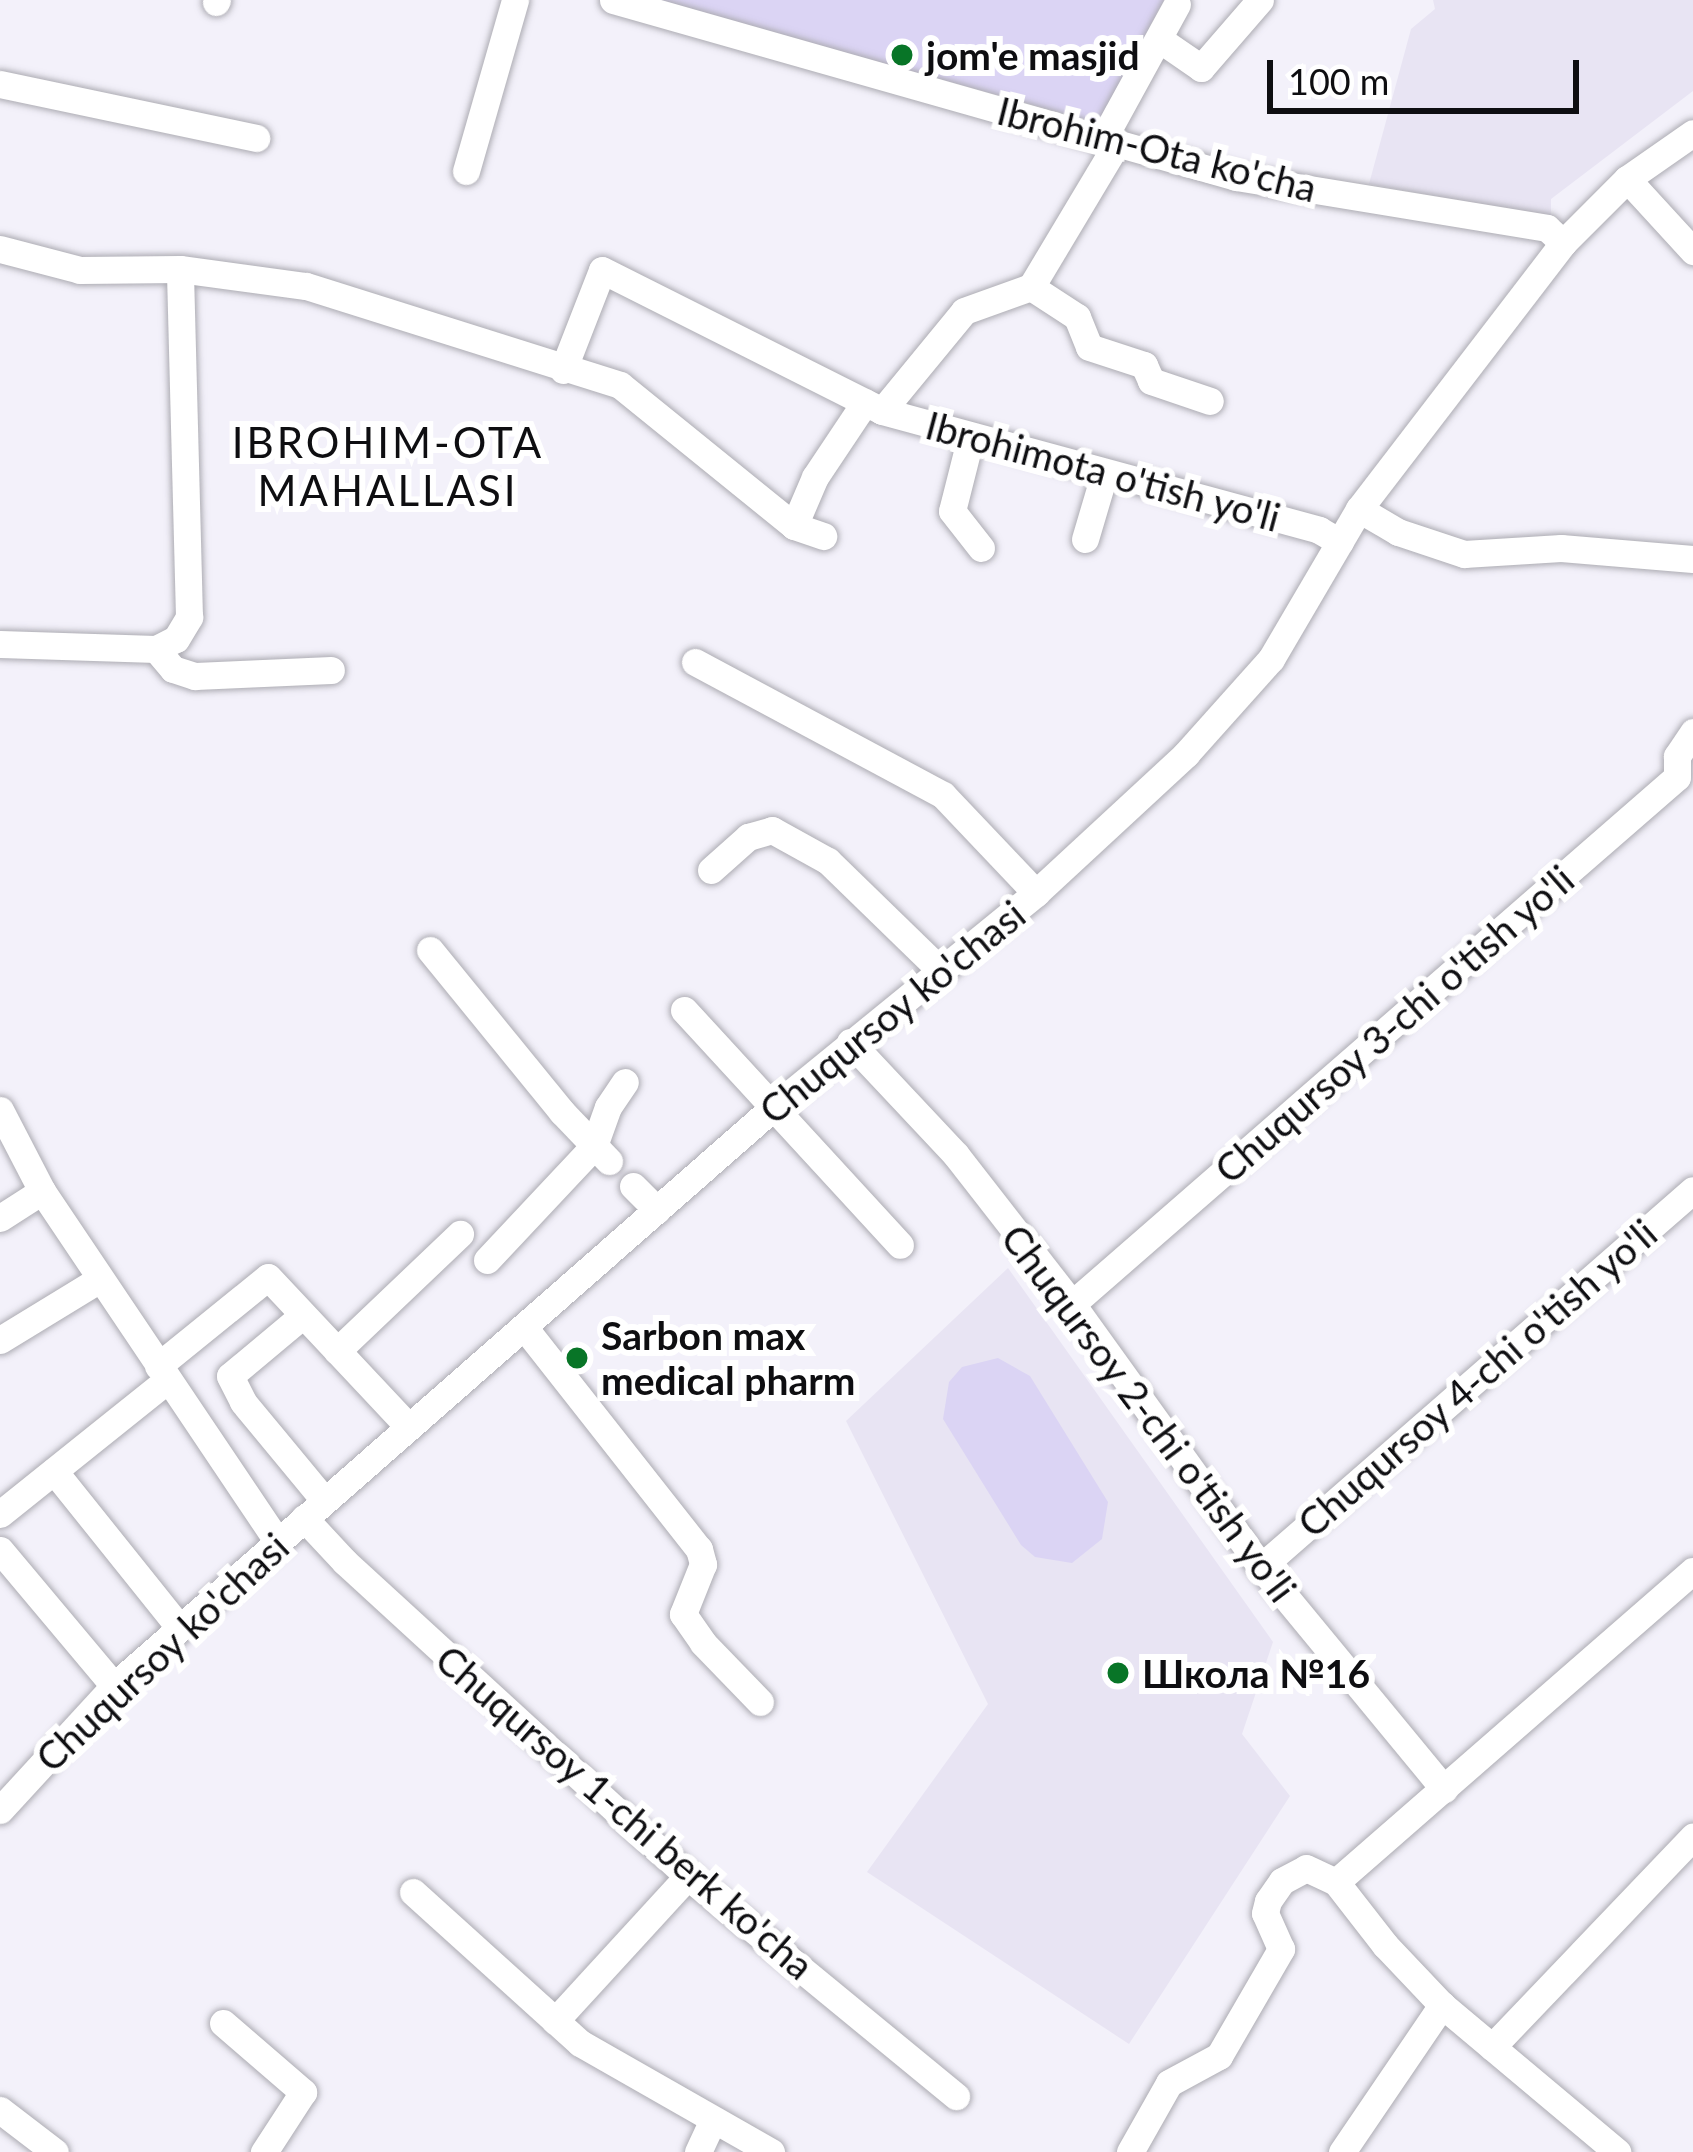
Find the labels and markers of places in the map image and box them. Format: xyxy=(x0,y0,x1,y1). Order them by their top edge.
place label: jom'e masjid xyxy=(926,32,1140,78)
marker: jom'e masjid xyxy=(889,42,915,68)
place label: Sarbon max medical pharm xyxy=(601,1313,855,1404)
marker: Sarbon max medical pharm xyxy=(564,1345,590,1371)
place label: Школа №16 xyxy=(1142,1650,1370,1696)
marker: Школа №16 xyxy=(1105,1660,1131,1686)

